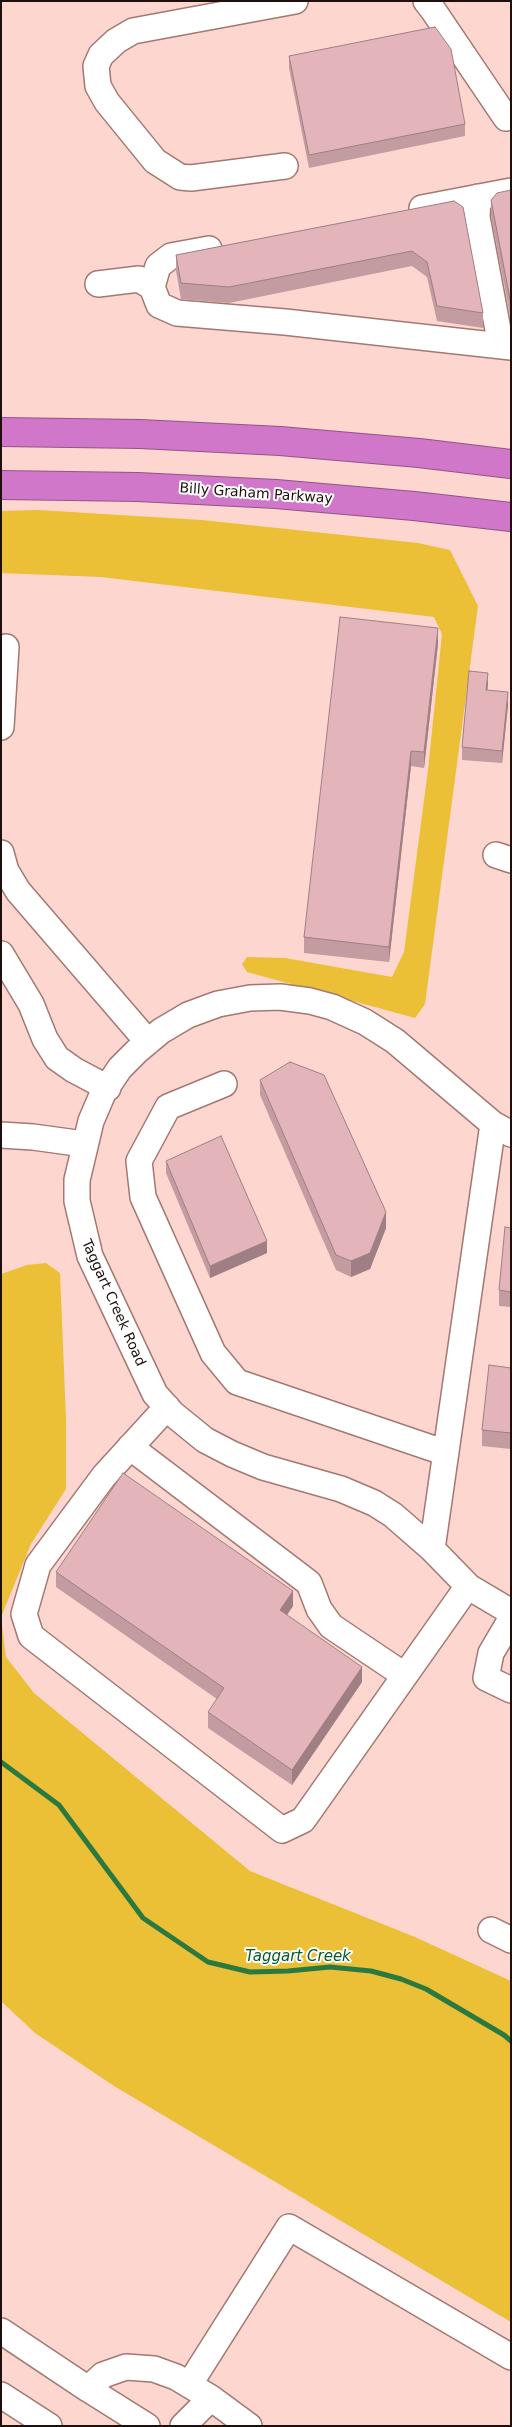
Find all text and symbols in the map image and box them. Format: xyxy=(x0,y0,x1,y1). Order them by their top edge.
street label: Billy Graham Parkway xyxy=(179,480,333,508)
street label: Taggart Creek Road xyxy=(77,1237,149,1369)
water label: Taggart Creek xyxy=(245,1948,351,1966)

